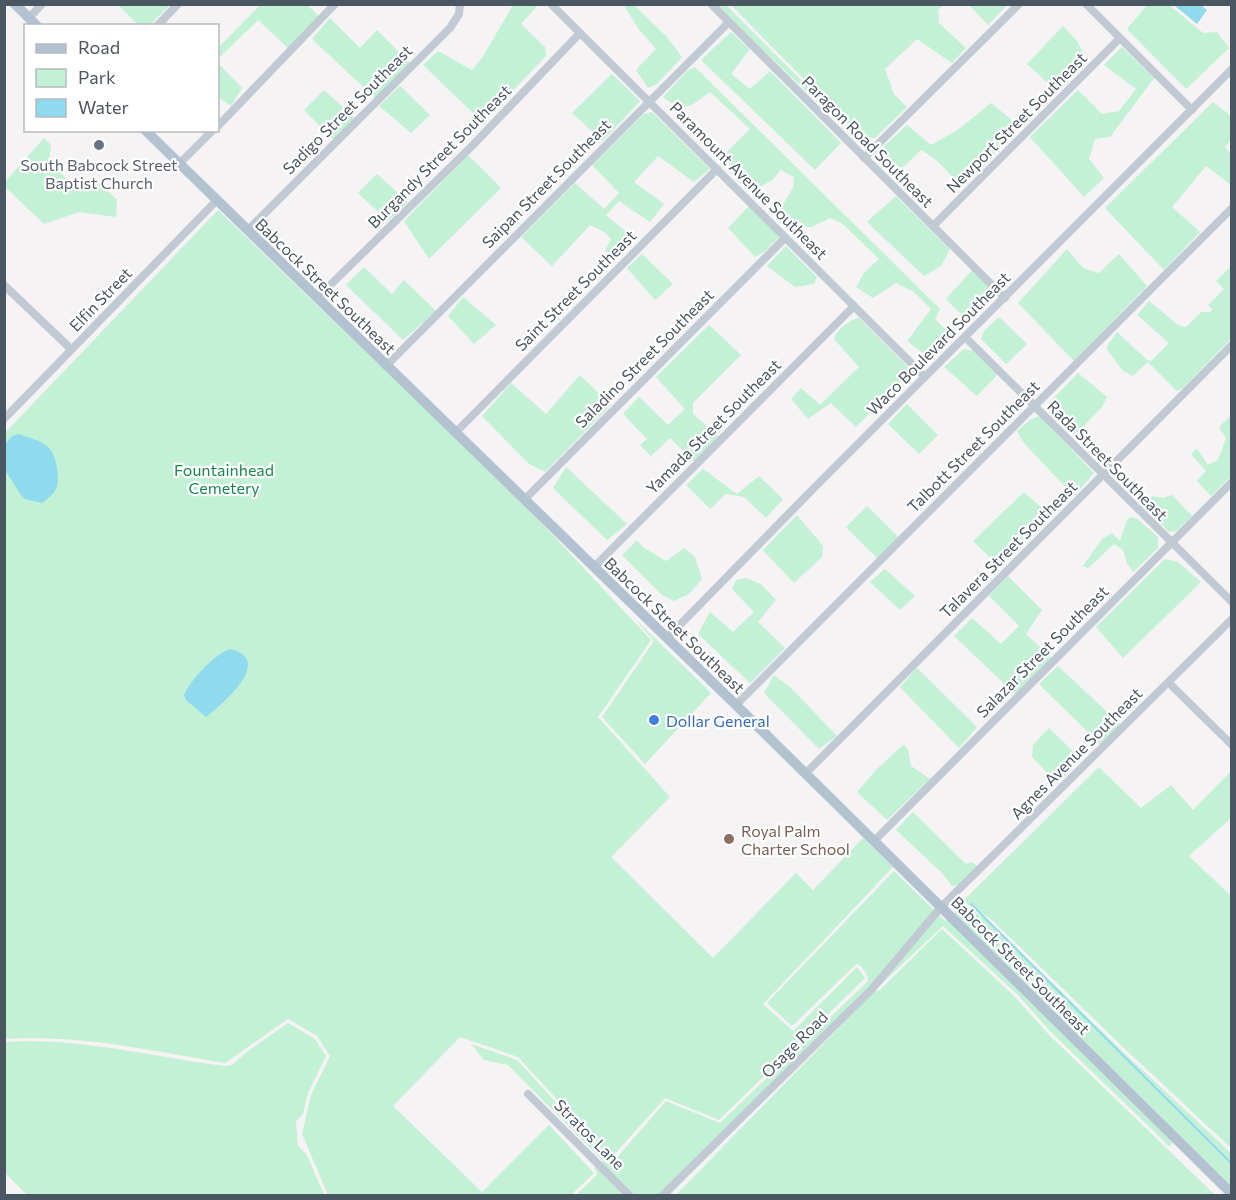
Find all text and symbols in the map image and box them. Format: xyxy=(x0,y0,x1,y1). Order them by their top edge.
legend xyxy=(24,24,219,132)
text: Road xyxy=(78,36,120,58)
street label: Sadigo Street Southeast xyxy=(278,40,416,178)
street label: Newport Street Southeast xyxy=(942,48,1090,196)
text: Park xyxy=(78,66,116,88)
street label: Paragon Road Southeast xyxy=(798,71,938,211)
street label: Burgandy Street Southeast xyxy=(363,80,515,232)
text: Water xyxy=(78,96,129,118)
street label: Paramount Avenue Southeast xyxy=(666,97,832,263)
street label: Saipan Street Southeast xyxy=(478,114,615,251)
marker: South Babcock Street Baptist Church xyxy=(92,138,106,152)
place label: South Babcock Street Baptist Church xyxy=(20,155,178,192)
street label: Babcock Street Southeast xyxy=(252,214,400,358)
street label: Saint Street Southeast xyxy=(511,225,640,354)
street label: Elfin Street xyxy=(65,263,135,335)
street label: Waco Boulevard Southeast xyxy=(862,267,1014,419)
street label: Saladino Street Southeast xyxy=(571,285,717,431)
street label: Yamada Street Southeast xyxy=(642,354,785,497)
street label: Talbott Street Southeast xyxy=(903,376,1043,516)
street label: Rada Street Southeast xyxy=(1044,396,1172,524)
park label: Fountainhead Cemetery xyxy=(174,460,274,497)
street label: Talavera Street Southeast xyxy=(936,476,1081,621)
street label: Babcock Street Southeast xyxy=(601,553,749,697)
street label: Salazar Street Southeast xyxy=(972,581,1112,721)
street label: Agnes Avenue Southeast xyxy=(1006,683,1146,823)
place label: Dollar General xyxy=(666,711,770,730)
marker: Dollar General xyxy=(647,713,661,727)
place label: Royal Palm Charter School xyxy=(741,821,850,858)
marker: Royal Palm Charter School xyxy=(722,832,736,846)
street label: Babcock Street Southeast xyxy=(948,892,1094,1038)
street label: Osage Road xyxy=(757,1007,831,1081)
street label: Stratos Lane xyxy=(551,1095,629,1173)

